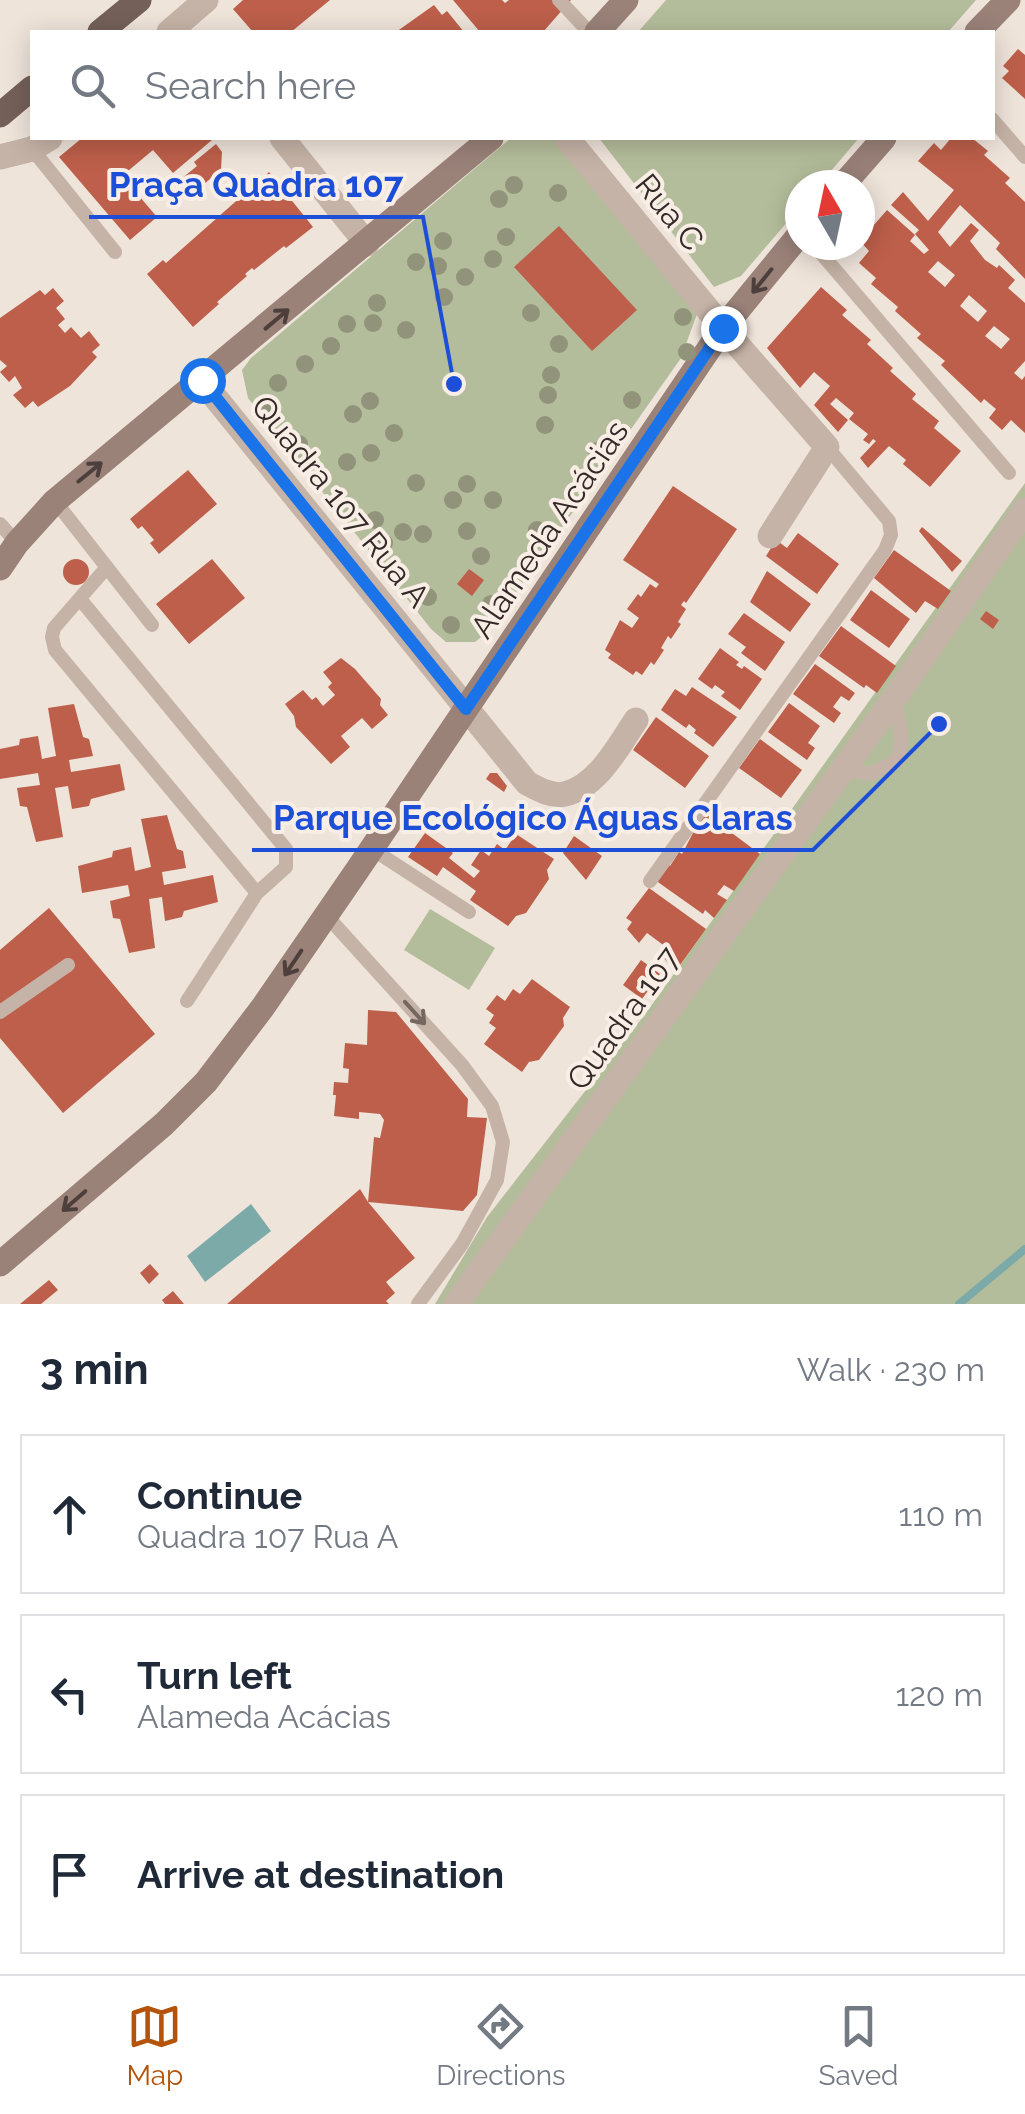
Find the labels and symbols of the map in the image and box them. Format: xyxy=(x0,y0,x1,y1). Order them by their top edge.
callout: Praça Quadra 107 xyxy=(89,152,423,217)
text: Praça Quadra 107 xyxy=(109,164,404,205)
street label: Rua C xyxy=(628,166,712,258)
north arrow xyxy=(785,170,875,260)
one-way arrow xyxy=(751,268,773,294)
route end xyxy=(701,306,747,352)
one-way arrow xyxy=(263,308,289,330)
route start xyxy=(180,358,226,404)
street label: Quadra 107 Rua A xyxy=(244,388,438,614)
street label: Alameda Acácias xyxy=(463,413,635,645)
one-way arrow xyxy=(77,461,103,483)
callout: Parque Ecológico Águas Claras xyxy=(252,785,813,850)
text: Parque Ecológico Águas Claras xyxy=(273,797,793,838)
street label: Quadra 107 xyxy=(559,939,687,1097)
one-way arrow xyxy=(283,949,304,976)
one-way arrow xyxy=(403,1000,426,1025)
one-way arrow xyxy=(62,1190,88,1212)

